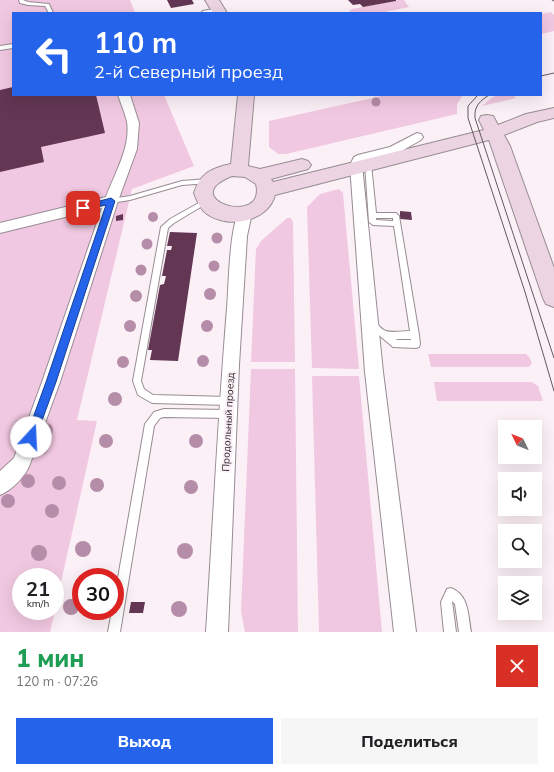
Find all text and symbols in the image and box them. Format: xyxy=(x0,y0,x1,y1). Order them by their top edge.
text: 110 m xyxy=(94,25,177,60)
icon: left xyxy=(28,28,80,80)
text: 2-й Северный проезд xyxy=(94,60,283,83)
pin xyxy=(66,191,100,225)
icon: arrive xyxy=(72,197,94,219)
street label: Продольный проезд xyxy=(219,372,237,472)
position arrow xyxy=(10,416,52,458)
north arrow xyxy=(498,420,542,464)
map controls xyxy=(498,420,542,620)
button: sound xyxy=(498,472,542,516)
button: search xyxy=(498,524,542,568)
speed limit sign: 30 xyxy=(72,568,124,620)
text: 21 xyxy=(26,576,50,601)
button: layers xyxy=(498,576,542,620)
text: km/h xyxy=(27,597,49,610)
text: 1 мин xyxy=(16,643,84,673)
button: close xyxy=(496,645,538,687)
text: 120 m · 07:26 xyxy=(16,673,98,689)
button: Выход xyxy=(16,718,273,764)
button: Поделиться xyxy=(281,718,538,764)

